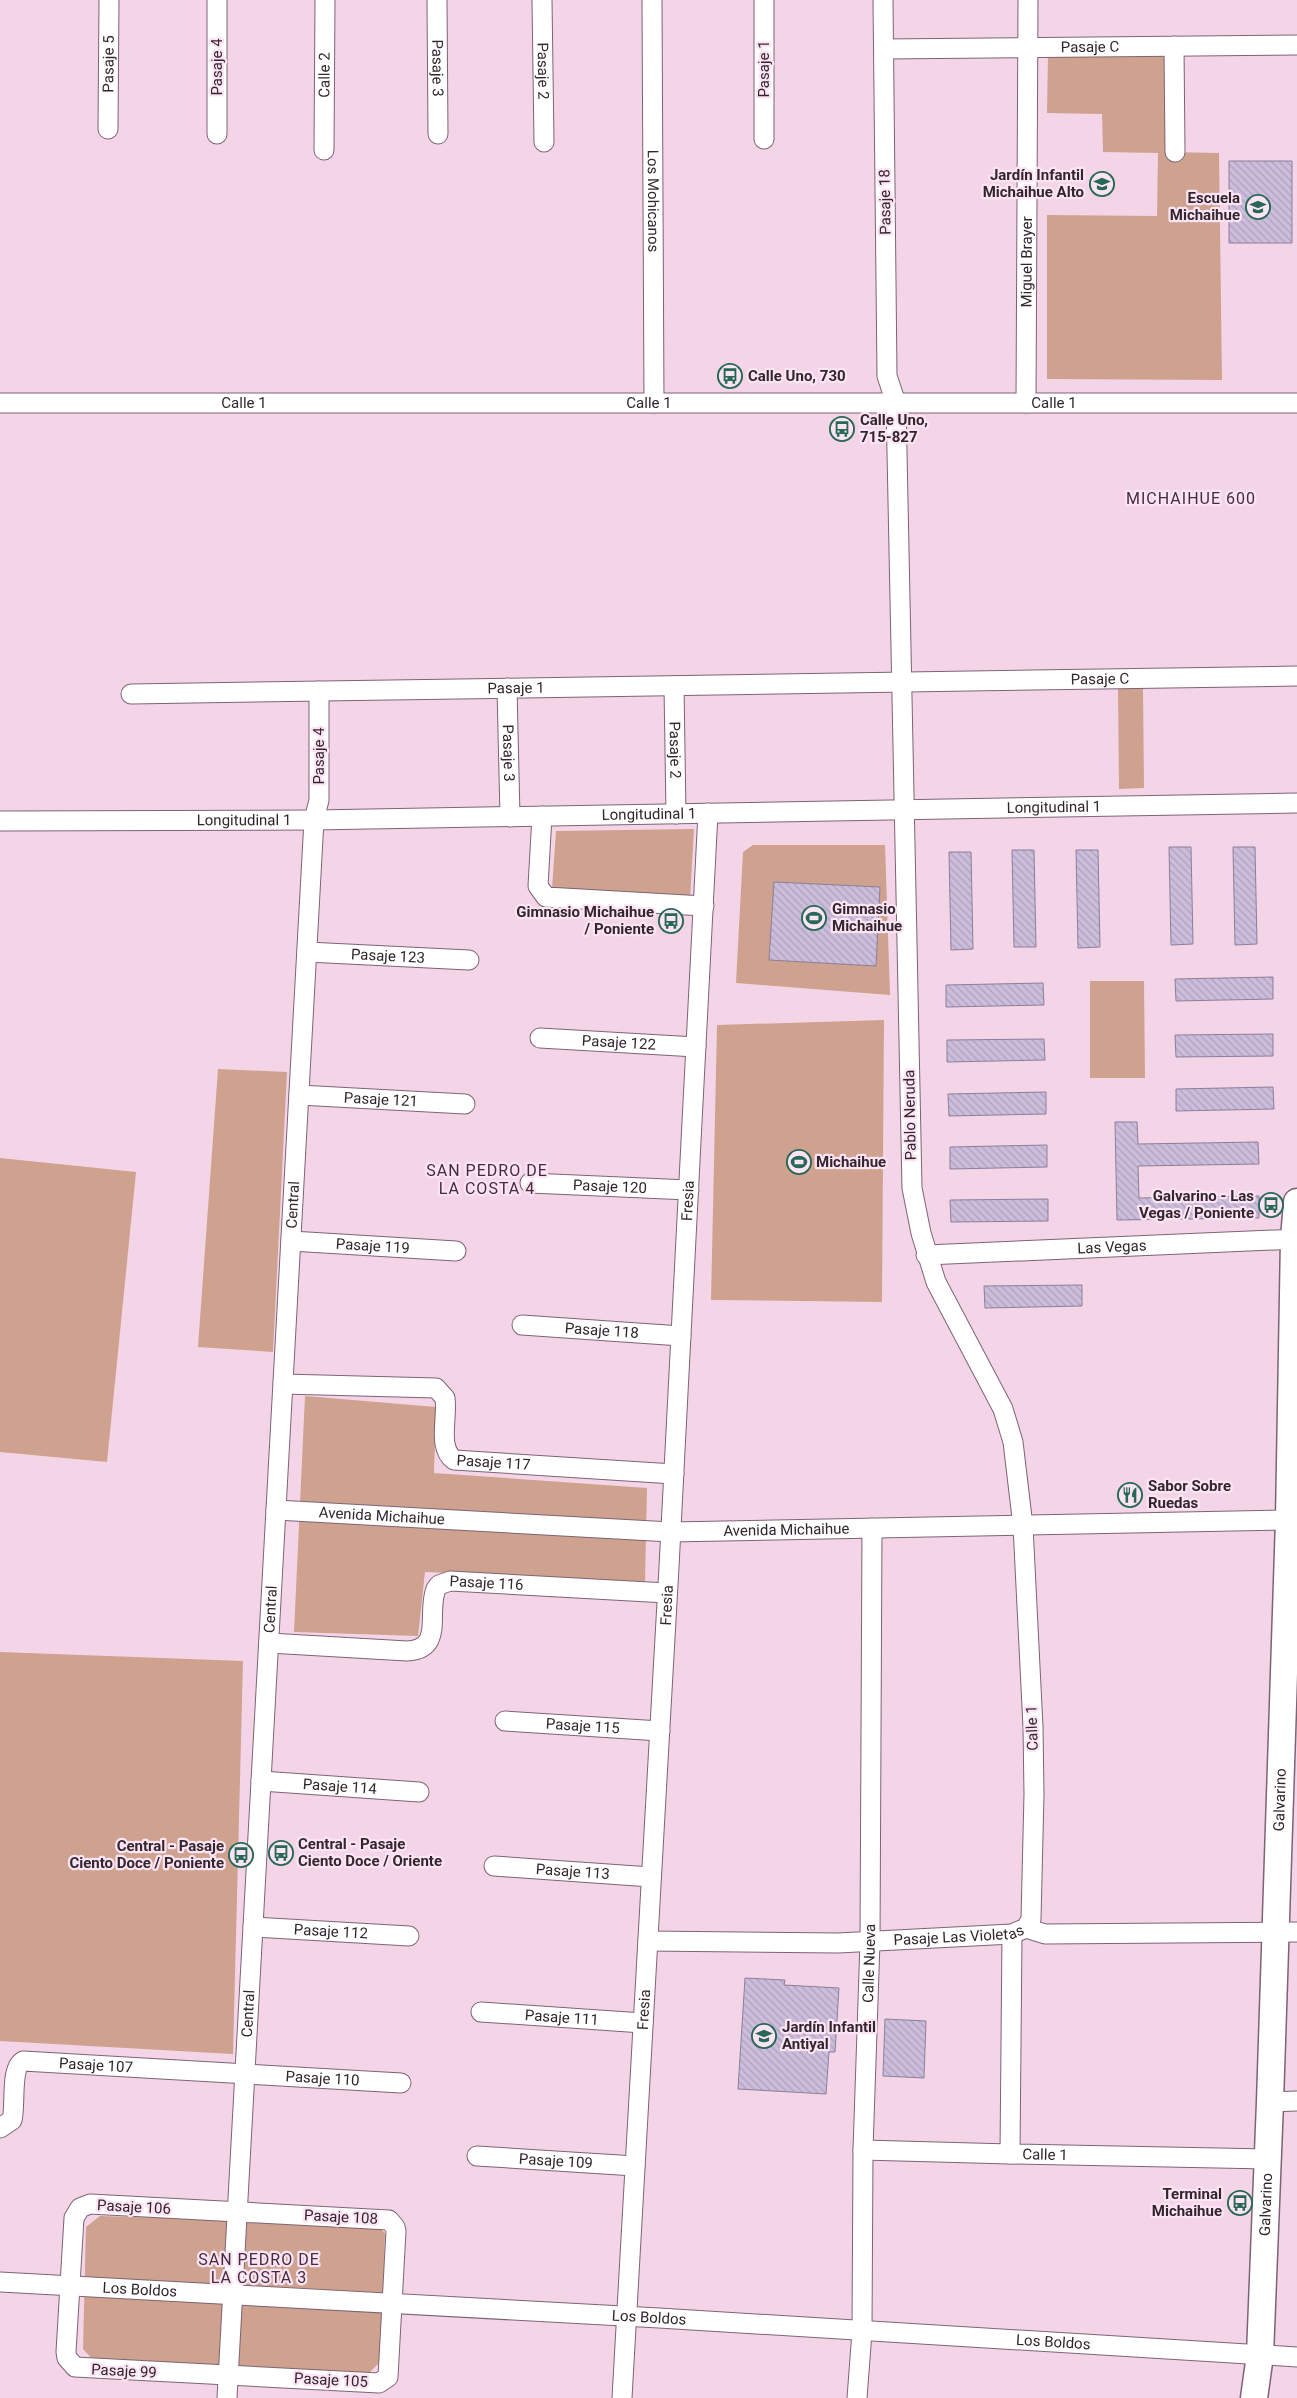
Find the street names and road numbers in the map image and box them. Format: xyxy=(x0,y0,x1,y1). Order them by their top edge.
street label: Pasaje 5 xyxy=(99,35,118,93)
street label: Pasaje 4 xyxy=(208,38,226,96)
street label: Pasaje C xyxy=(1061,38,1120,56)
street label: Pasaje 3 xyxy=(428,39,447,97)
street label: Pasaje 1 xyxy=(755,40,773,98)
street label: Pasaje 2 xyxy=(534,42,552,100)
street label: Calle 2 xyxy=(315,52,334,98)
street label: Los Mohicanos xyxy=(644,150,662,252)
street label: Pasaje 18 xyxy=(875,169,895,235)
street label: Miguel Brayer xyxy=(1017,216,1036,308)
street label: Calle 1 xyxy=(221,394,267,412)
street label: Calle 1 xyxy=(626,394,672,412)
street label: Calle 1 xyxy=(1031,394,1077,412)
street label: Pasaje C xyxy=(1070,670,1130,688)
street label: Pasaje 1 xyxy=(487,679,545,697)
street label: Pasaje 2 xyxy=(666,721,684,779)
street label: Pasaje 3 xyxy=(499,724,518,782)
street label: Pasaje 4 xyxy=(310,727,328,785)
street label: Longitudinal 1 xyxy=(1006,797,1101,817)
street label: Longitudinal 1 xyxy=(601,804,696,824)
street label: Longitudinal 1 xyxy=(197,811,291,829)
street label: Pasaje 123 xyxy=(350,945,425,967)
street label: Pasaje 122 xyxy=(581,1031,656,1054)
street label: Pablo Neruda xyxy=(900,1070,920,1160)
street label: Pasaje 121 xyxy=(343,1088,418,1110)
street label: Pasaje 120 xyxy=(573,1176,647,1197)
street label: Fresia xyxy=(678,1180,698,1222)
street label: Central xyxy=(282,1181,303,1229)
street label: Pasaje 119 xyxy=(335,1235,410,1257)
street label: Las Vegas xyxy=(1077,1237,1147,1257)
street label: Pasaje 118 xyxy=(564,1319,639,1342)
street label: Pasaje 117 xyxy=(456,1451,531,1474)
street label: Avenida Michaihue xyxy=(318,1503,445,1528)
street label: Avenida Michaihue xyxy=(723,1520,850,1540)
street label: Pasaje 116 xyxy=(449,1572,524,1594)
street label: Fresia xyxy=(657,1584,677,1626)
street label: Central xyxy=(260,1585,281,1633)
street label: Calle 1 xyxy=(1022,1705,1042,1751)
street label: Pasaje 115 xyxy=(545,1715,620,1737)
street label: Galvarino xyxy=(1270,1768,1290,1832)
street label: Pasaje 114 xyxy=(302,1775,378,1798)
street label: Pasaje 113 xyxy=(535,1860,610,1883)
street label: Pasaje 112 xyxy=(293,1920,368,1943)
street label: Pasaje Las Violetas xyxy=(893,1921,1027,1949)
street label: Calle Nueva xyxy=(859,1924,879,2003)
street label: Central xyxy=(238,1989,258,2038)
street label: Fresia xyxy=(634,1989,654,2030)
street label: Pasaje 111 xyxy=(524,2006,599,2029)
street label: Pasaje 107 xyxy=(58,2054,133,2076)
street label: Pasaje 110 xyxy=(285,2067,360,2090)
street label: Calle 1 xyxy=(1022,2145,1068,2164)
street label: Pasaje 109 xyxy=(518,2150,593,2172)
street label: Galvarino xyxy=(1256,2173,1276,2236)
street label: Pasaje 106 xyxy=(97,2196,171,2218)
street label: Pasaje 108 xyxy=(304,2206,378,2228)
street label: Los Boldos xyxy=(102,2279,177,2301)
street label: Los Boldos xyxy=(611,2306,687,2329)
street label: Los Boldos xyxy=(1016,2331,1091,2353)
street label: Pasaje 99 xyxy=(91,2360,157,2382)
street label: Pasaje 105 xyxy=(294,2369,368,2391)

